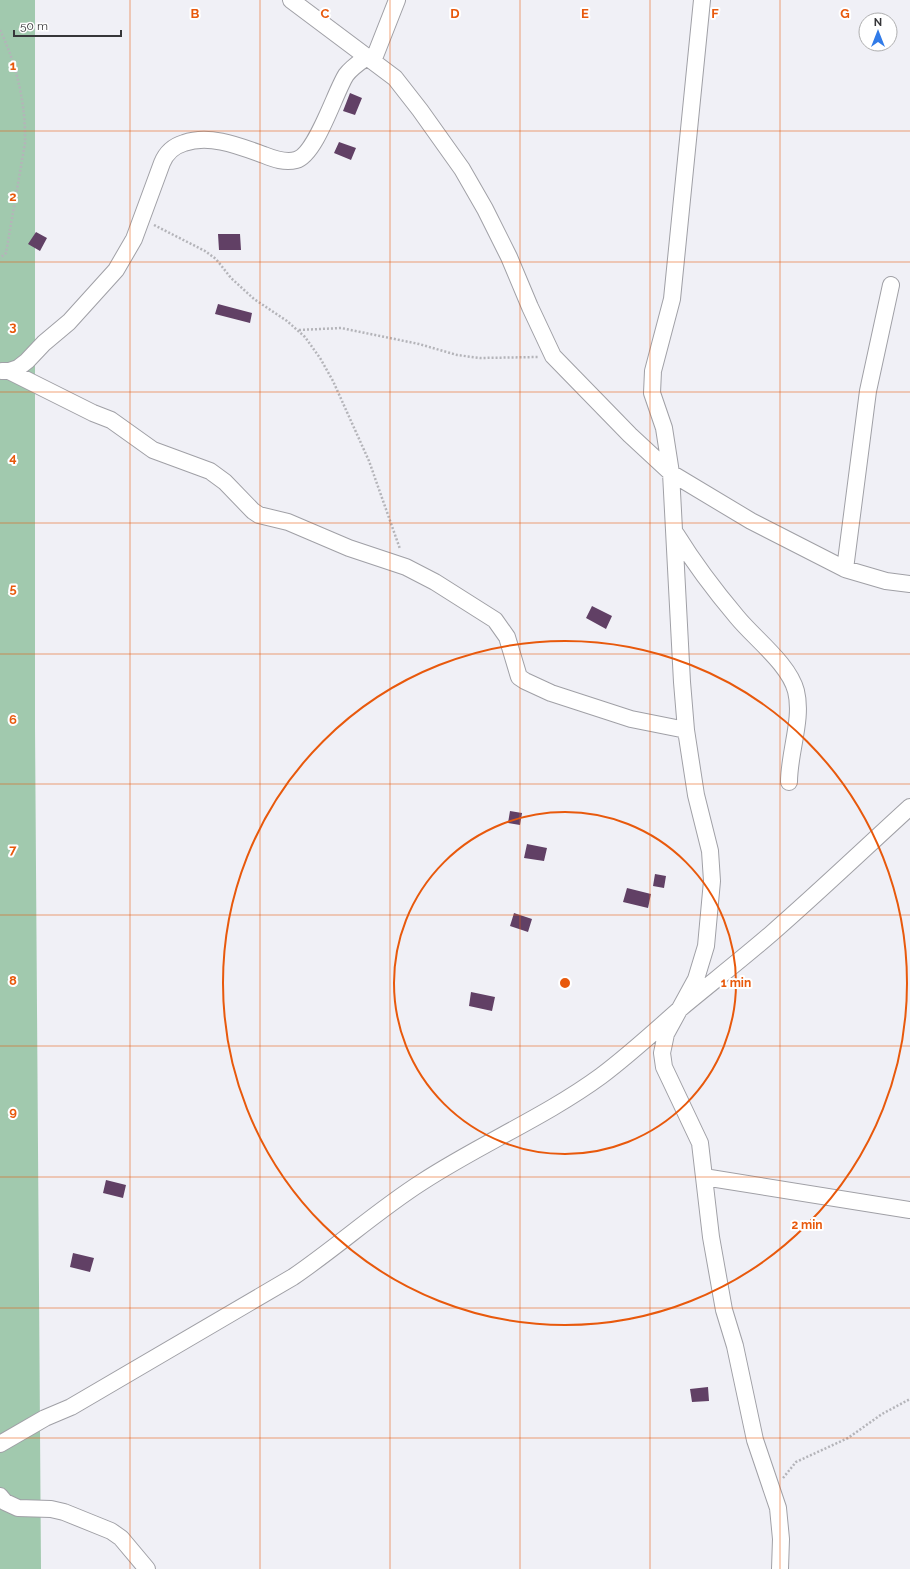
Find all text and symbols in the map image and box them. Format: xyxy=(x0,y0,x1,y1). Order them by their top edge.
text: B xyxy=(191,6,200,21)
text: C xyxy=(321,6,330,21)
text: D xyxy=(450,6,460,21)
text: E xyxy=(581,6,589,21)
text: F xyxy=(711,6,719,21)
text: G xyxy=(840,6,850,21)
scale bar xyxy=(14,12,121,38)
north arrow xyxy=(858,12,898,52)
text: N xyxy=(874,16,882,29)
text: 50 m xyxy=(20,19,48,33)
text: 1 xyxy=(10,58,17,73)
text: 2 xyxy=(9,189,17,204)
text: 3 xyxy=(9,319,17,334)
text: 4 xyxy=(9,450,17,465)
text: 5 xyxy=(9,581,17,596)
text: 6 xyxy=(9,712,17,727)
text: 7 xyxy=(9,842,17,857)
text: 8 xyxy=(9,973,17,988)
centre of rings xyxy=(558,976,572,990)
text: 1 min xyxy=(721,976,751,990)
text: 9 xyxy=(9,1104,17,1119)
text: 2 min xyxy=(791,1218,823,1232)

